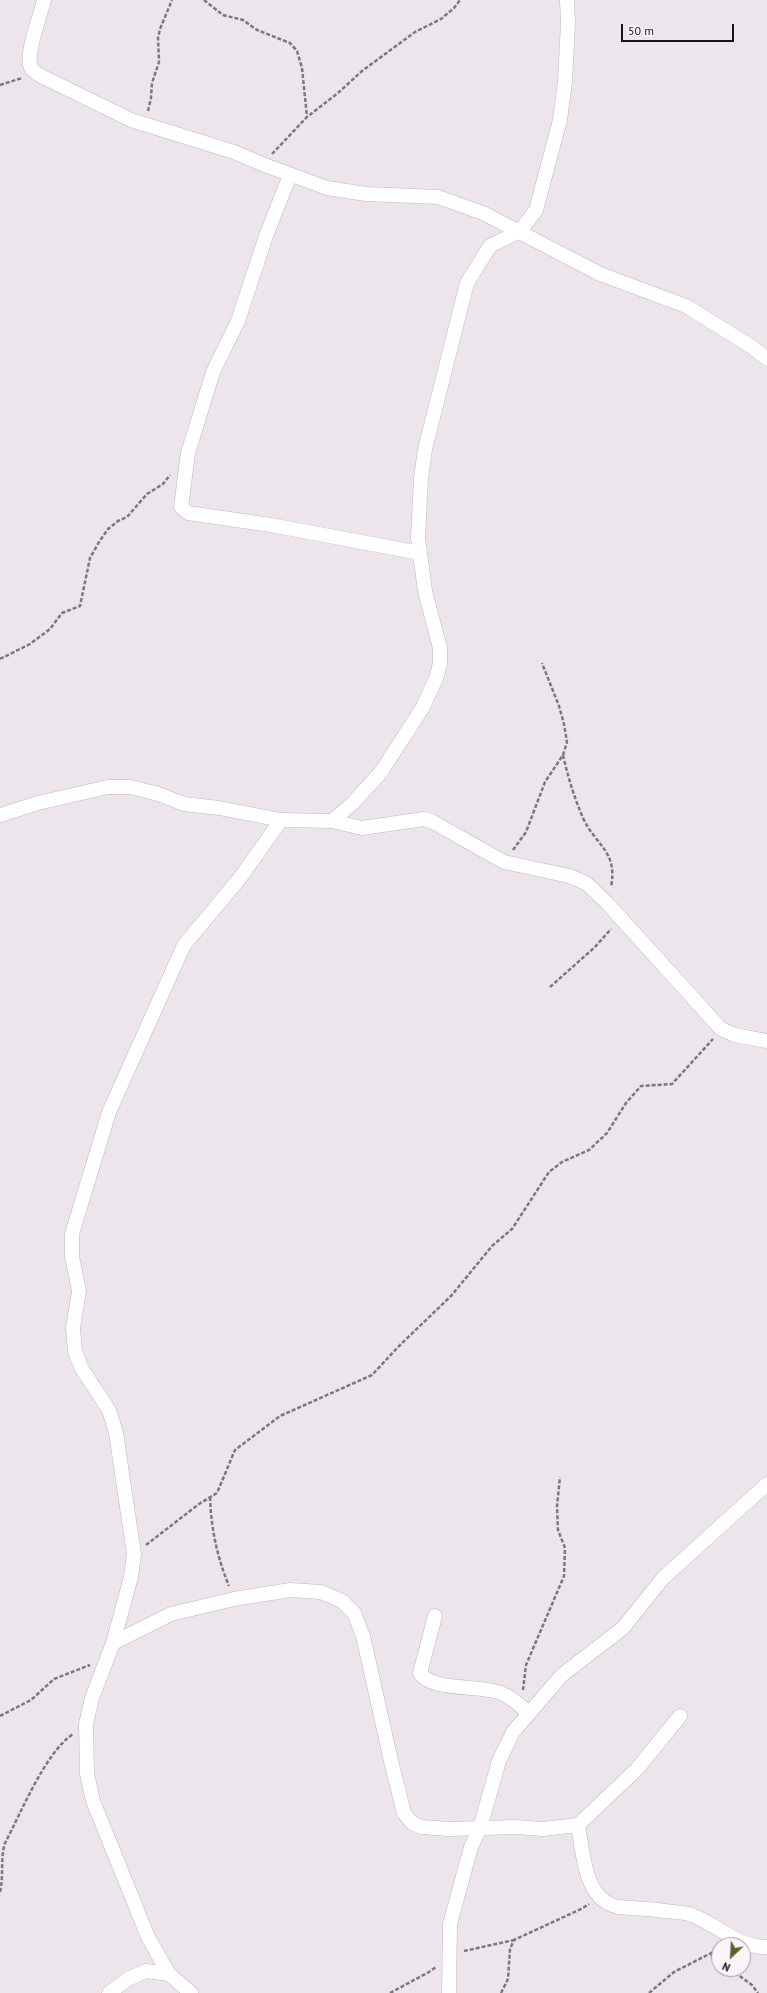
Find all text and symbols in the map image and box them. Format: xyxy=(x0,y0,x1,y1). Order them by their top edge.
scale bar xyxy=(623,16,736,42)
text: 50 m xyxy=(628,23,654,38)
north arrow xyxy=(711,1937,751,1977)
text: N xyxy=(720,1959,733,1975)

